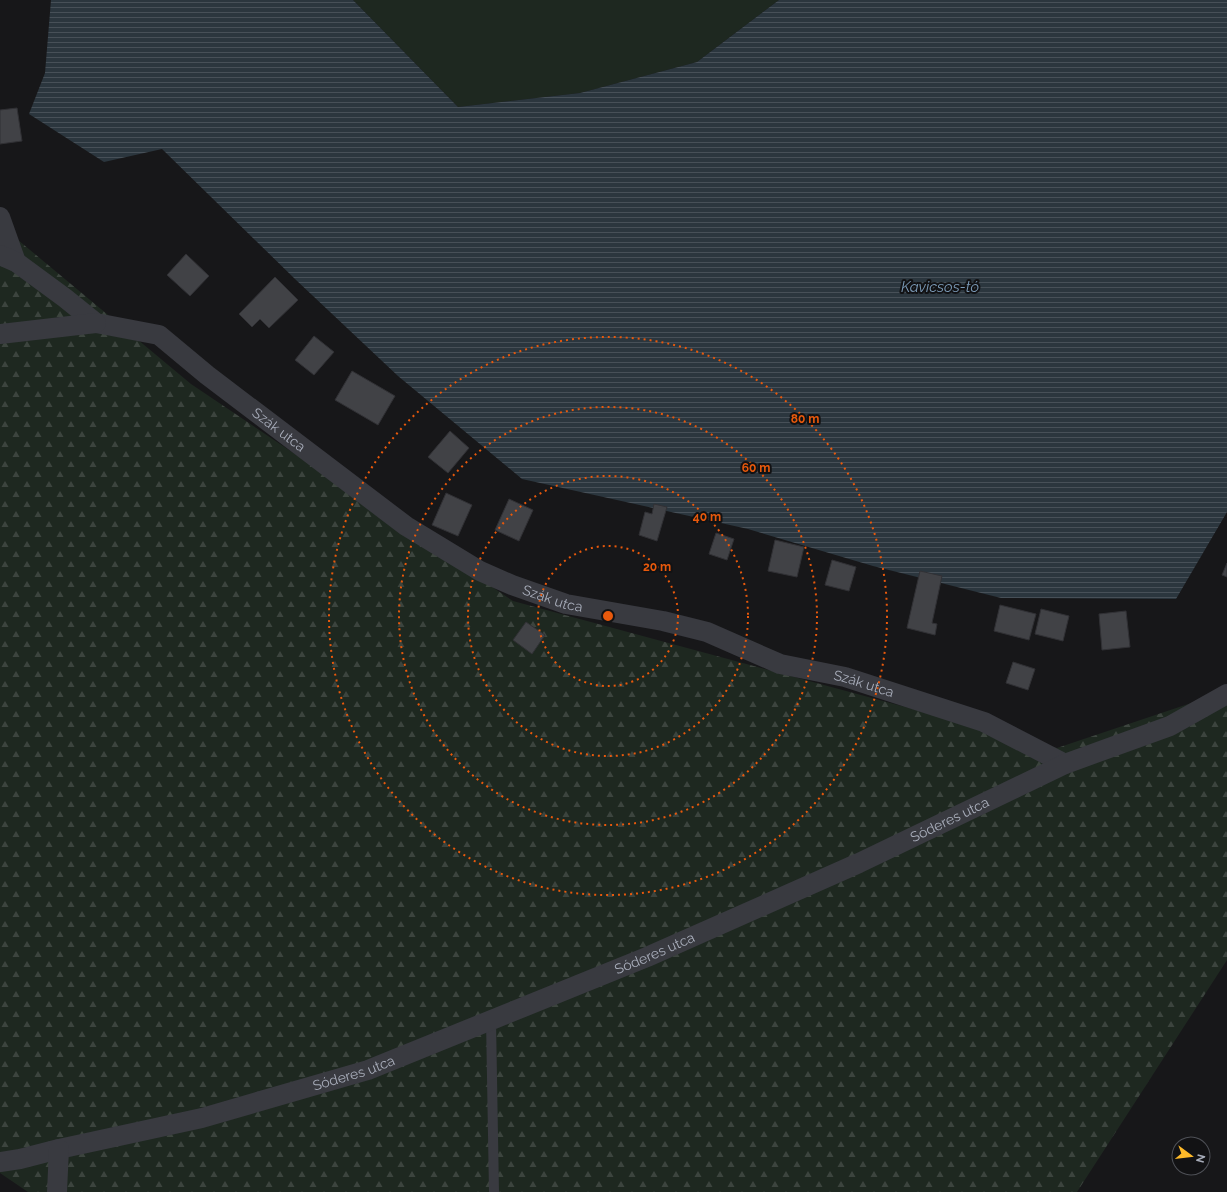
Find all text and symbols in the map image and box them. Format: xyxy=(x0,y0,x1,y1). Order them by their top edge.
water label: Kavicsos-tó xyxy=(901,278,979,296)
street label: Szák utca xyxy=(249,404,309,455)
text: 80 m xyxy=(791,412,819,426)
text: 60 m xyxy=(742,461,770,475)
text: 40 m xyxy=(693,510,721,524)
text: 20 m xyxy=(643,560,671,574)
street label: Szák utca xyxy=(520,581,584,615)
centre of rings xyxy=(601,609,615,623)
street label: Szák utca xyxy=(832,667,896,700)
street label: Sóderes utca xyxy=(908,794,991,845)
street label: Sóderes utca xyxy=(612,929,697,977)
street label: Sóderes utca xyxy=(311,1052,397,1094)
north arrow xyxy=(1171,1136,1211,1176)
text: N xyxy=(1193,1153,1208,1164)

